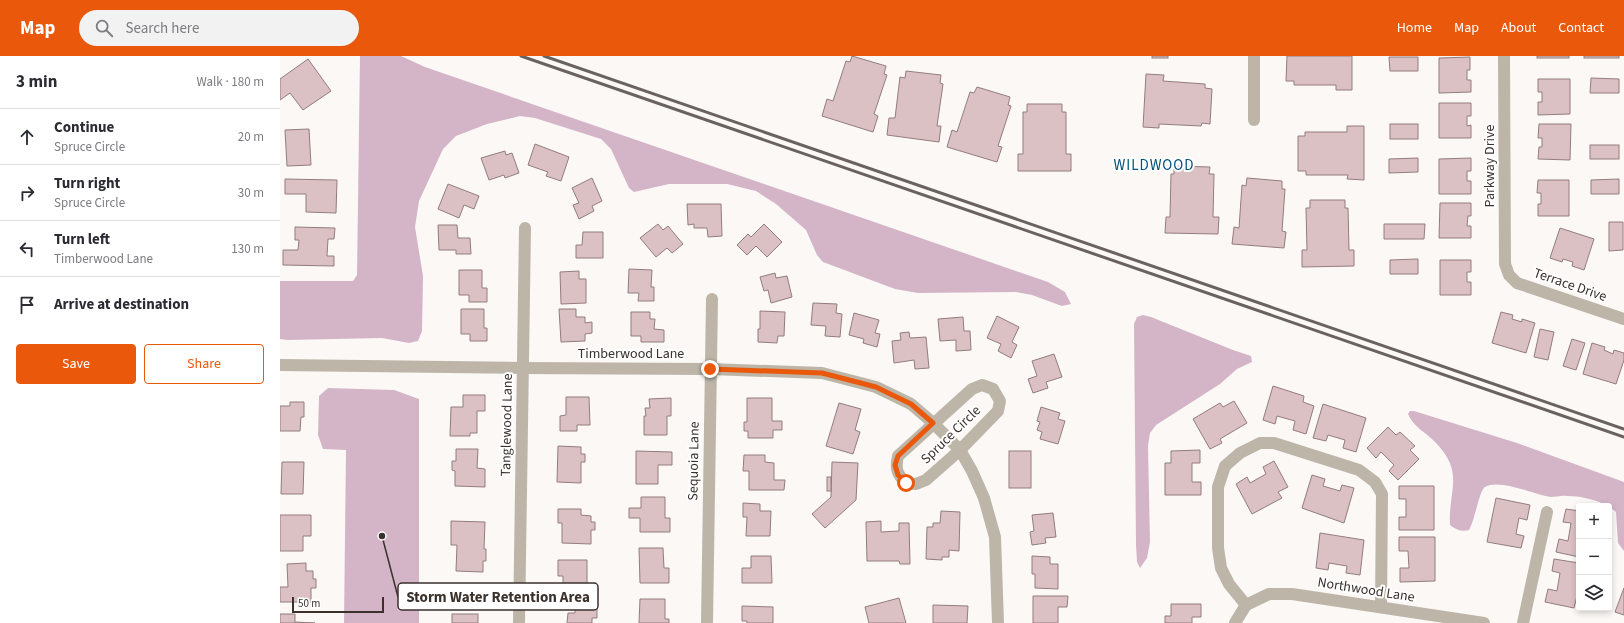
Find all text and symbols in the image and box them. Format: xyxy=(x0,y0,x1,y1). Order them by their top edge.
search box xyxy=(79,10,359,46)
text: Map xyxy=(20,15,55,42)
icon: search xyxy=(93,17,115,39)
text: Search here xyxy=(125,18,199,39)
text: Home xyxy=(1397,18,1432,38)
text: Map xyxy=(1454,18,1479,38)
text: About xyxy=(1501,18,1536,38)
text: Contact xyxy=(1558,18,1604,38)
text: 3 min xyxy=(16,70,57,94)
text: Walk · 180 m xyxy=(196,73,264,91)
text: Continue xyxy=(54,117,114,138)
street label: Parkway Drive xyxy=(1480,125,1500,207)
icon: ahead xyxy=(16,126,38,148)
text: 20 m xyxy=(238,128,264,146)
text: Spruce Circle xyxy=(54,138,125,156)
district label: WILDWOOD xyxy=(1114,155,1195,176)
text: Turn right xyxy=(54,173,120,194)
icon: right xyxy=(16,182,38,204)
text: 30 m xyxy=(238,184,264,202)
text: Spruce Circle xyxy=(54,194,125,212)
text: Turn left xyxy=(54,229,110,250)
icon: left xyxy=(16,238,38,260)
text: 130 m xyxy=(231,240,264,258)
text: Timberwood Lane xyxy=(54,250,153,268)
street label: Terrace Drive xyxy=(1531,263,1609,307)
icon: arrive xyxy=(16,294,38,316)
text: Arrive at destination xyxy=(54,294,189,315)
button: Save xyxy=(16,344,136,384)
button: Share xyxy=(144,344,264,384)
street label: Timberwood Lane xyxy=(578,344,684,364)
route end xyxy=(701,360,719,378)
street label: Tanglewood Lane xyxy=(496,373,518,477)
street label: Spruce Circle xyxy=(916,401,986,469)
street label: Sequoia Lane xyxy=(683,421,705,501)
route start xyxy=(897,474,915,492)
map controls xyxy=(1576,503,1612,611)
button: + xyxy=(1576,503,1612,539)
button: − xyxy=(1576,539,1612,575)
street label: Northwood Lane xyxy=(1316,572,1416,608)
button: layers xyxy=(1576,575,1612,611)
callout: Storm Water Retention Area xyxy=(398,583,598,610)
text: Storm Water Retention Area xyxy=(406,587,590,608)
scale bar xyxy=(292,595,384,614)
text: 50 m xyxy=(298,596,320,611)

